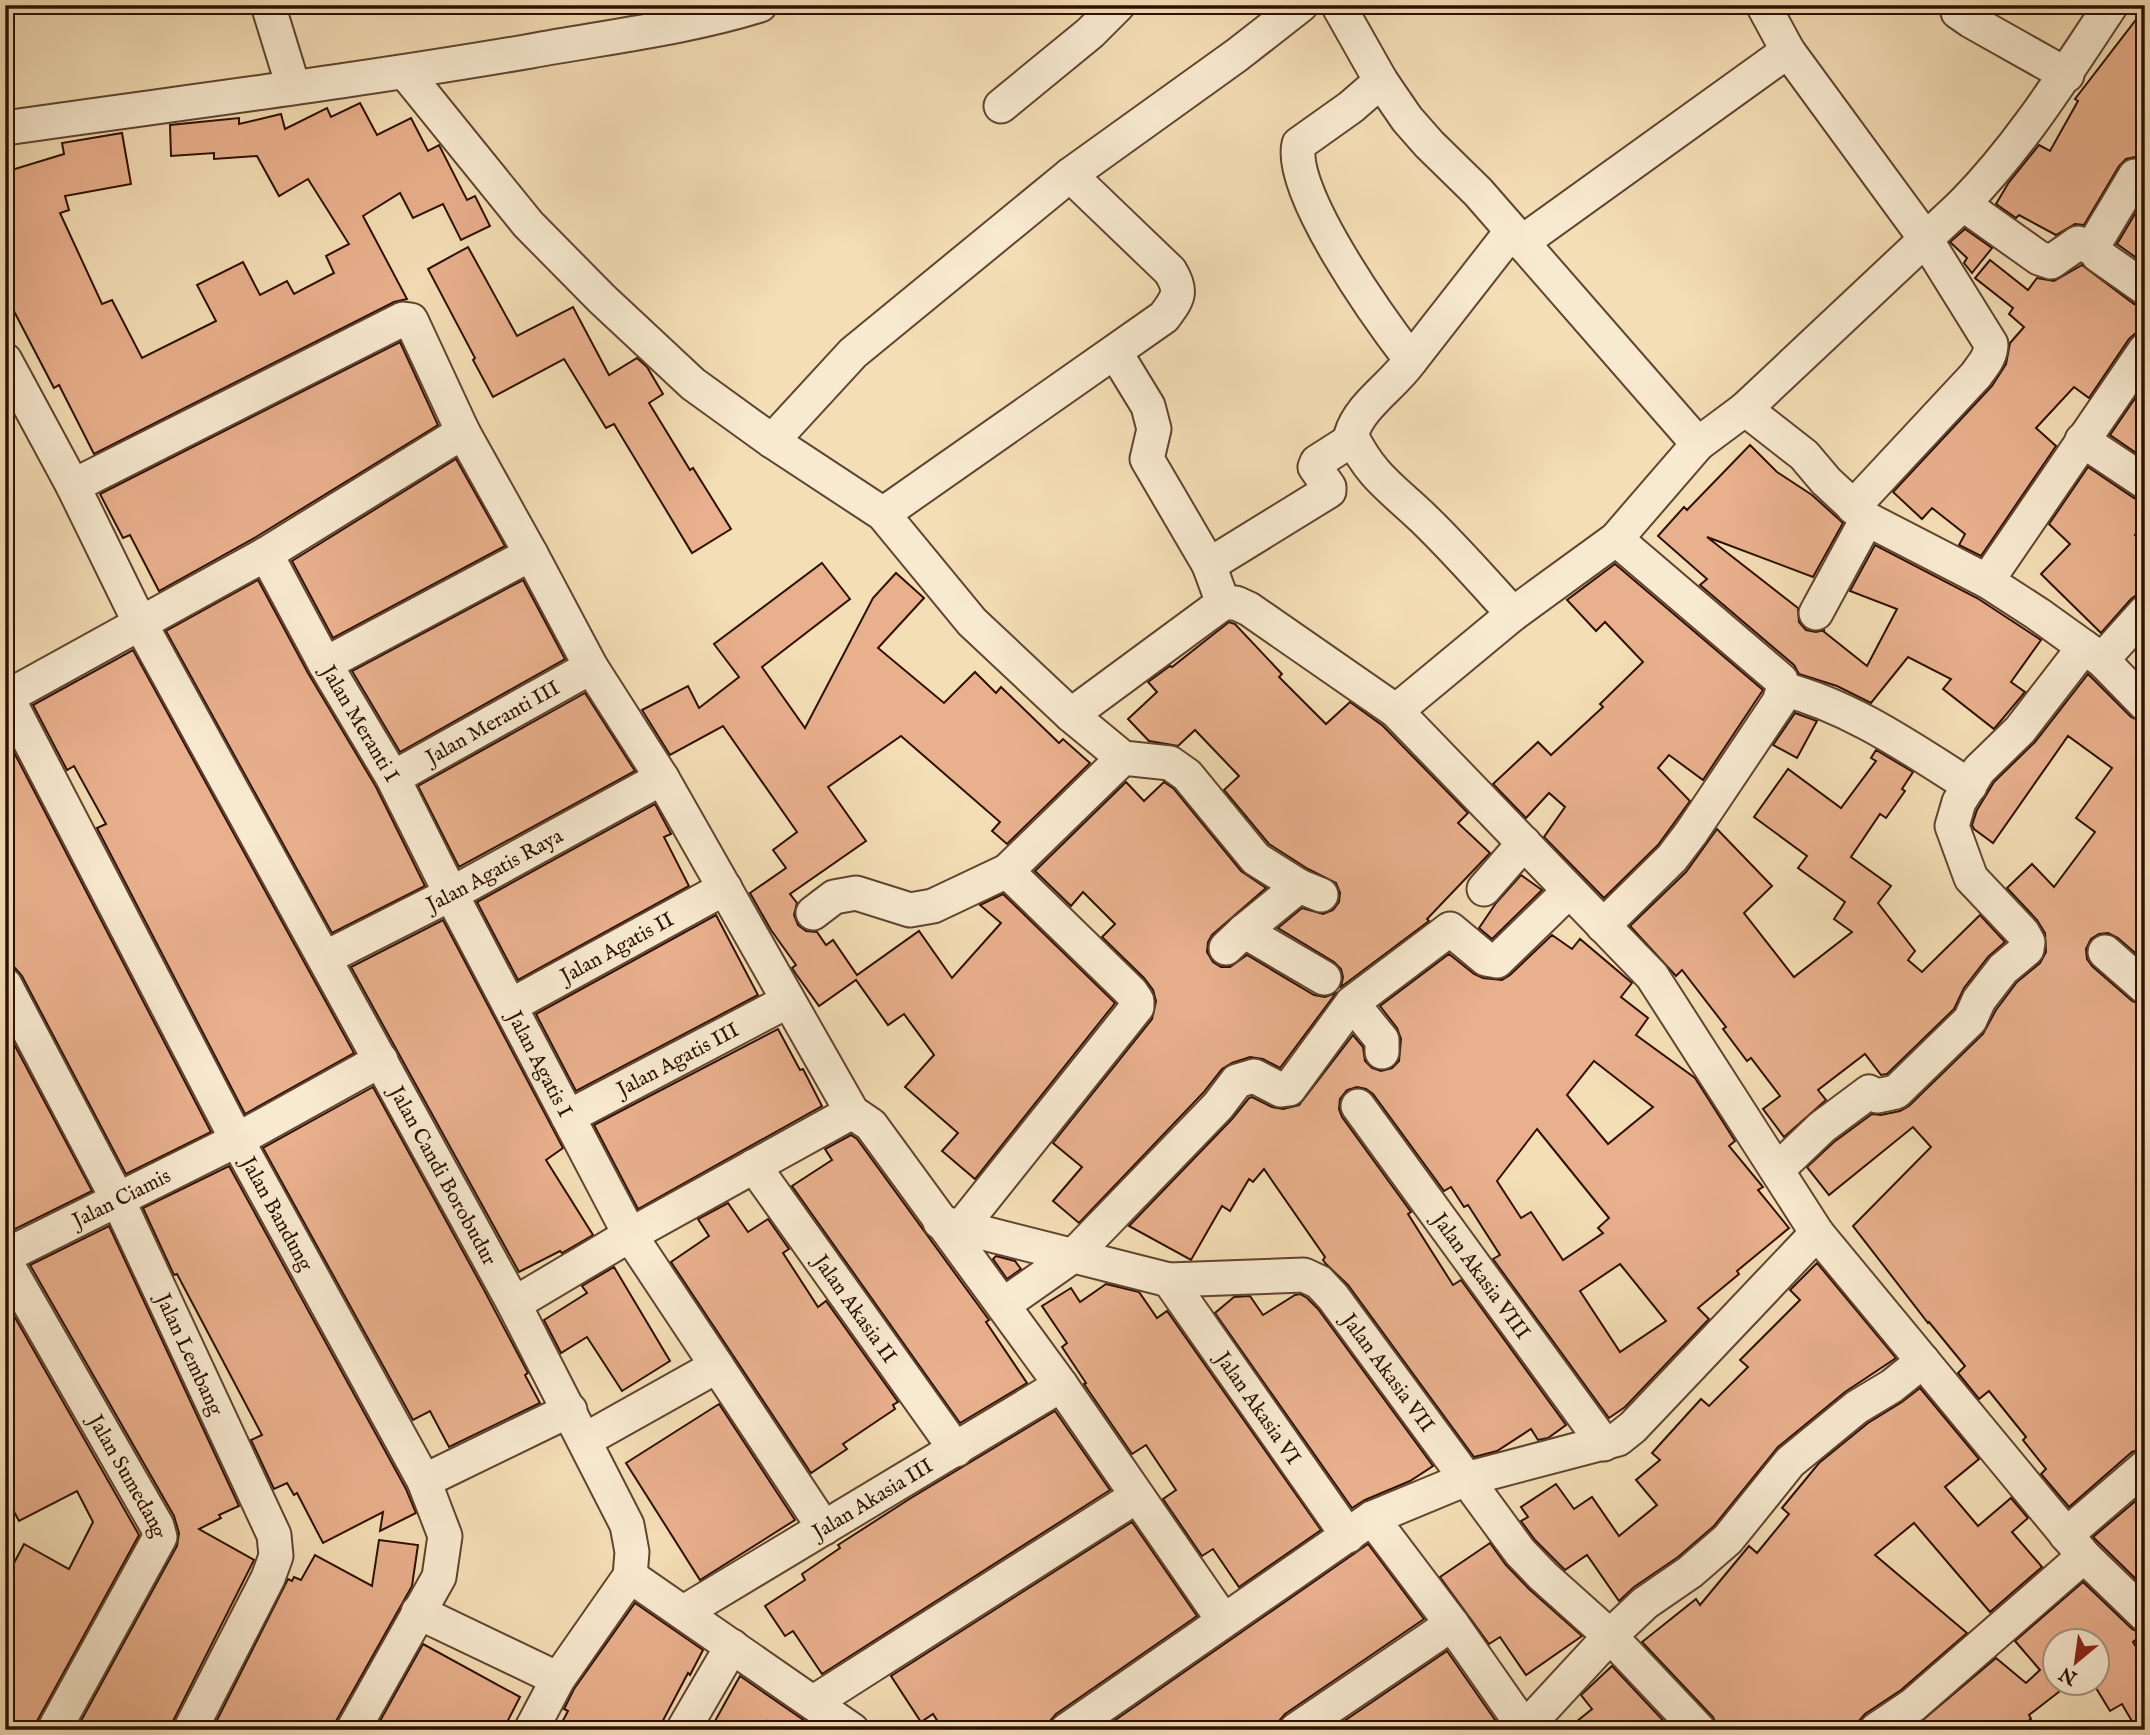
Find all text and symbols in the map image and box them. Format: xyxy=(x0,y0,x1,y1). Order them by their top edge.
street label: Jalan Meranti I xyxy=(313,659,404,788)
street label: Jalan Meranti III xyxy=(420,675,565,773)
street label: Jalan Agatis Raya xyxy=(421,823,569,920)
street label: Jalan Agatis II xyxy=(554,907,679,992)
street label: Jalan Agatis I xyxy=(499,1005,578,1122)
street label: Jalan Agatis III xyxy=(611,1017,744,1105)
street label: Jalan Candi Borobudur xyxy=(381,1080,502,1271)
street label: Jalan Bandung xyxy=(233,1150,319,1277)
street label: Jalan Ciamis xyxy=(66,1163,176,1236)
street label: Jalan Akasia VIII xyxy=(1424,1207,1535,1345)
street label: Jalan Akasia II xyxy=(805,1248,902,1369)
street label: Jalan Lembang xyxy=(148,1288,229,1421)
street label: Jalan Akasia VII xyxy=(1333,1307,1440,1438)
street label: Jalan Akasia VI xyxy=(1207,1345,1306,1470)
street label: Jalan Sumedang xyxy=(80,1409,172,1542)
street label: Jalan Akasia III xyxy=(806,1453,939,1547)
north arrow xyxy=(2042,1626,2112,1696)
text: N xyxy=(2055,1660,2083,1690)

